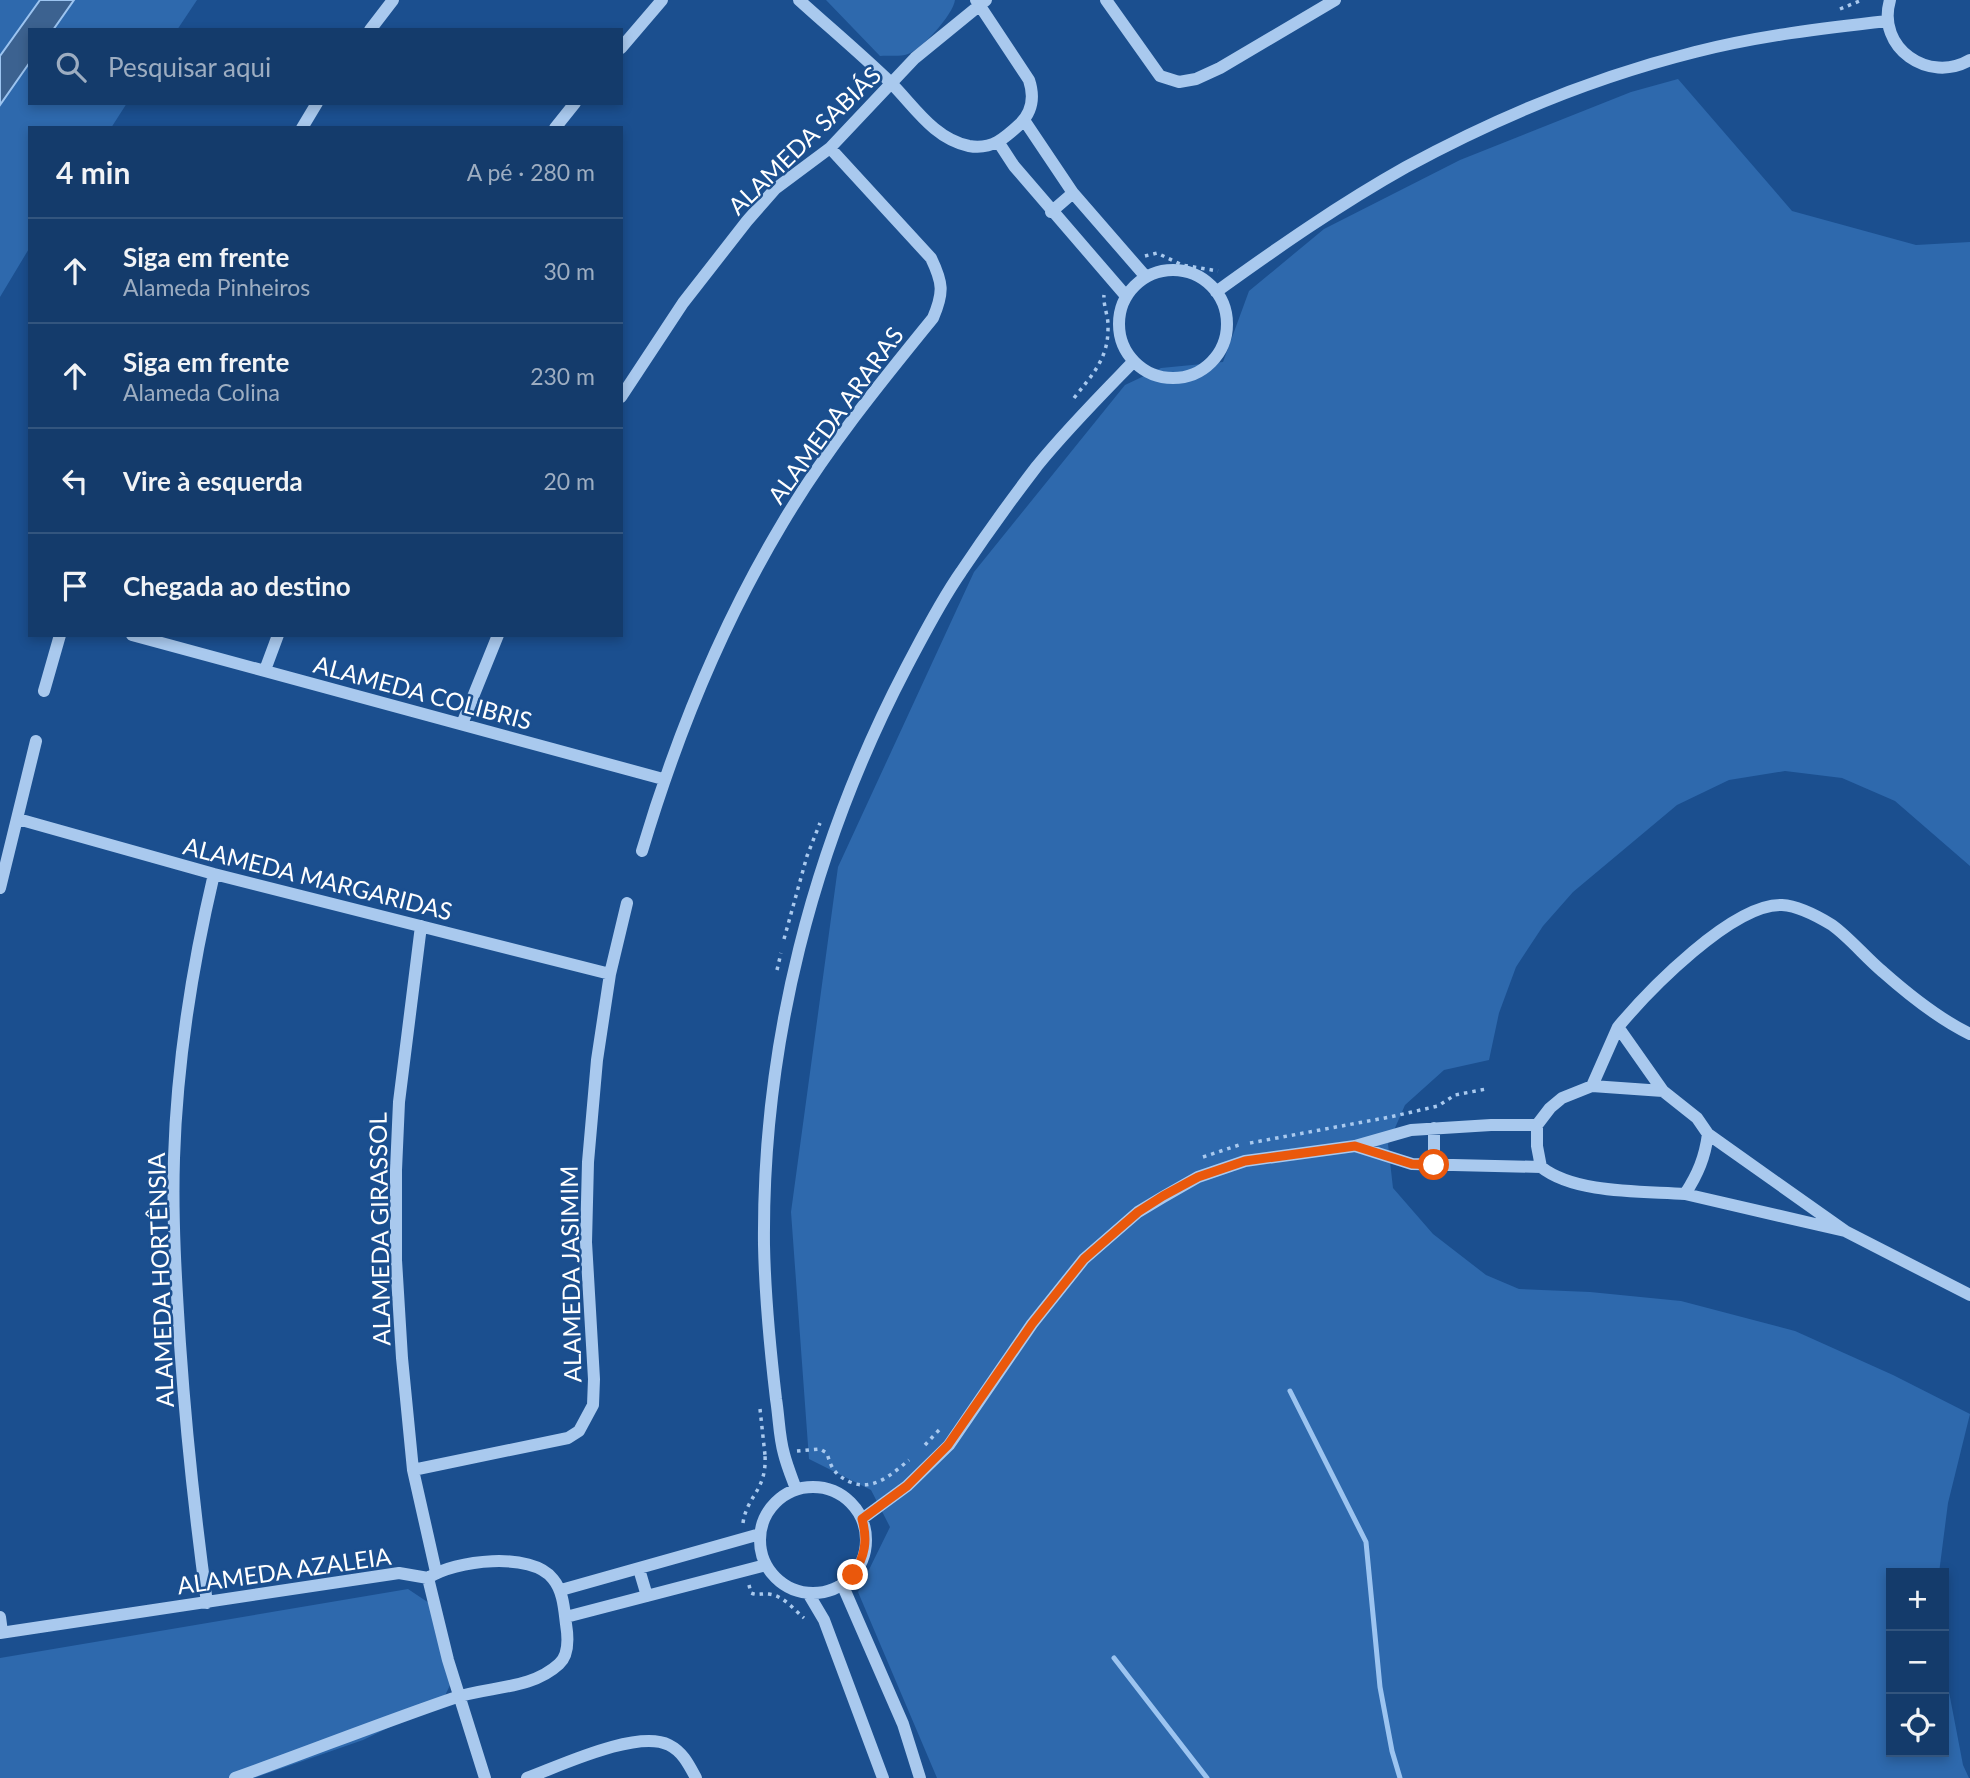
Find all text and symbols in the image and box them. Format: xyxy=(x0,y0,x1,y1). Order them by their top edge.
search box xyxy=(28,28,623,105)
icon: search xyxy=(52,48,90,86)
text: Pesquisar aqui xyxy=(108,51,271,83)
street label: ALAMEDA SABIÁS xyxy=(722,60,886,220)
text: 4 min xyxy=(56,154,130,190)
text: A pé · 280 m xyxy=(467,158,595,186)
text: Siga em frente xyxy=(123,241,290,273)
icon: ahead xyxy=(56,252,94,290)
text: 30 m xyxy=(544,257,595,285)
text: Alameda Pinheiros xyxy=(123,273,310,301)
street label: ALAMEDA ARARAS xyxy=(761,321,909,509)
text: Siga em frente xyxy=(123,346,290,378)
icon: ahead xyxy=(56,357,94,395)
text: 230 m xyxy=(530,362,595,390)
text: Alameda Colina xyxy=(123,378,280,406)
icon: left xyxy=(56,462,94,500)
text: Vire à esquerda xyxy=(123,465,303,497)
text: 20 m xyxy=(544,467,595,495)
icon: arrive xyxy=(56,567,94,605)
text: Chegada ao destino xyxy=(123,570,351,602)
street label: ALAMEDA COLIBRIS xyxy=(311,649,535,735)
street label: ALAMEDA MARGARIDAS xyxy=(181,831,455,925)
street label: ALAMEDA GIRASSOL xyxy=(362,1112,396,1346)
route start xyxy=(1418,1149,1449,1180)
street label: ALAMEDA HORTÊNSIA xyxy=(141,1151,179,1408)
street label: ALAMEDA JASIMIM xyxy=(554,1165,586,1383)
street label: ALAMEDA AZALEIA xyxy=(175,1541,394,1599)
route end xyxy=(837,1559,868,1590)
map controls xyxy=(1886,1568,1949,1757)
button: + xyxy=(1886,1568,1949,1631)
button: − xyxy=(1886,1631,1949,1694)
button: locate xyxy=(1886,1694,1949,1757)

